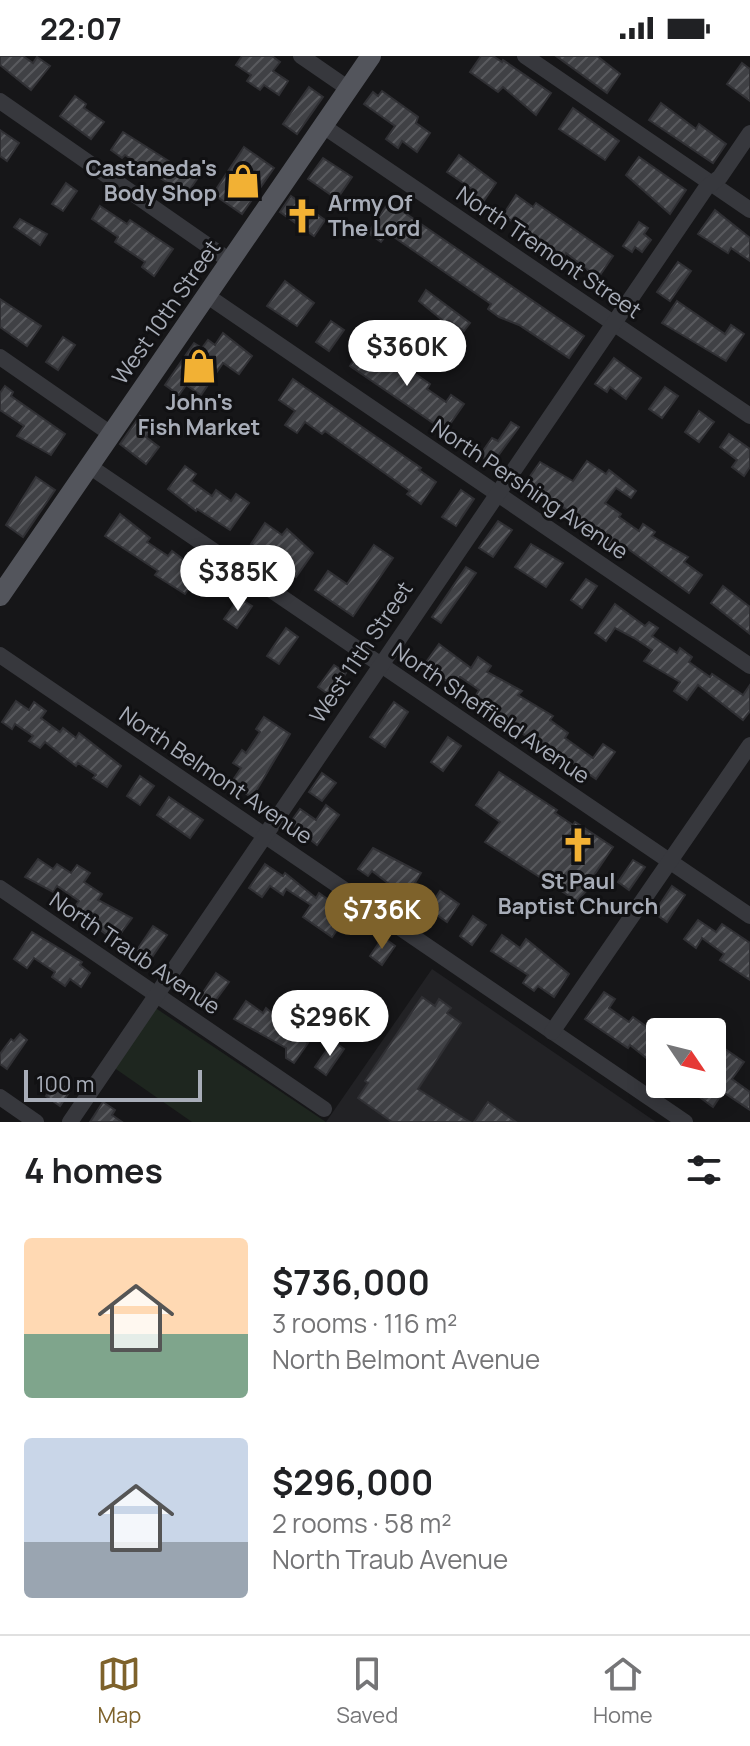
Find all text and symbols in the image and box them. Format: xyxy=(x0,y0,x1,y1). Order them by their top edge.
text: 22:07 xyxy=(40,8,122,49)
place label: Castaneda's Body Shop xyxy=(85,153,217,208)
shop icon: Castaneda's Body Shop xyxy=(224,162,262,200)
street label: North Tremont Street xyxy=(451,179,648,325)
place label: Army Of The Lord xyxy=(328,188,420,243)
church icon: Army Of The Lord xyxy=(283,197,321,235)
street label: West 10th Street xyxy=(105,234,227,390)
pin: $360K xyxy=(351,320,463,388)
text: $360K xyxy=(366,328,448,364)
shop icon: John's Fish Market xyxy=(180,347,218,385)
place label: John's Fish Market xyxy=(138,387,260,442)
street label: North Pershing Avenue xyxy=(426,412,634,566)
pin: $385K xyxy=(182,545,294,613)
text: $385K xyxy=(198,553,278,589)
street label: West 11th Street xyxy=(302,575,420,729)
street label: North Sheffield Avenue xyxy=(386,636,596,791)
street label: North Belmont Avenue xyxy=(114,699,319,851)
church icon: St Paul Baptist Church xyxy=(559,826,597,864)
place label: St Paul Baptist Church xyxy=(498,866,658,921)
pin: $736K xyxy=(326,883,438,951)
street label: North Traub Avenue xyxy=(44,885,226,1021)
text: $736K xyxy=(343,891,421,927)
pin: $296K xyxy=(274,990,386,1058)
text: $296K xyxy=(290,998,370,1034)
north arrow xyxy=(646,1018,726,1098)
map controls xyxy=(646,1018,726,1098)
scale bar xyxy=(24,1066,202,1102)
text: 100 m xyxy=(36,1069,94,1099)
text: 4 homes xyxy=(24,1147,163,1193)
icon: filters xyxy=(682,1148,726,1192)
text: $736,000 xyxy=(272,1259,430,1305)
icon: home xyxy=(88,1270,184,1366)
text: 3 rooms · 116 m² xyxy=(272,1305,458,1341)
text: North Belmont Avenue xyxy=(272,1341,540,1377)
text: $296,000 xyxy=(272,1459,433,1505)
icon: home xyxy=(88,1470,184,1566)
text: 2 rooms · 58 m² xyxy=(272,1505,452,1541)
text: North Traub Avenue xyxy=(272,1541,508,1577)
tab: Map xyxy=(97,1652,141,1730)
tab: Saved xyxy=(336,1652,398,1730)
tab: Home xyxy=(593,1652,653,1730)

